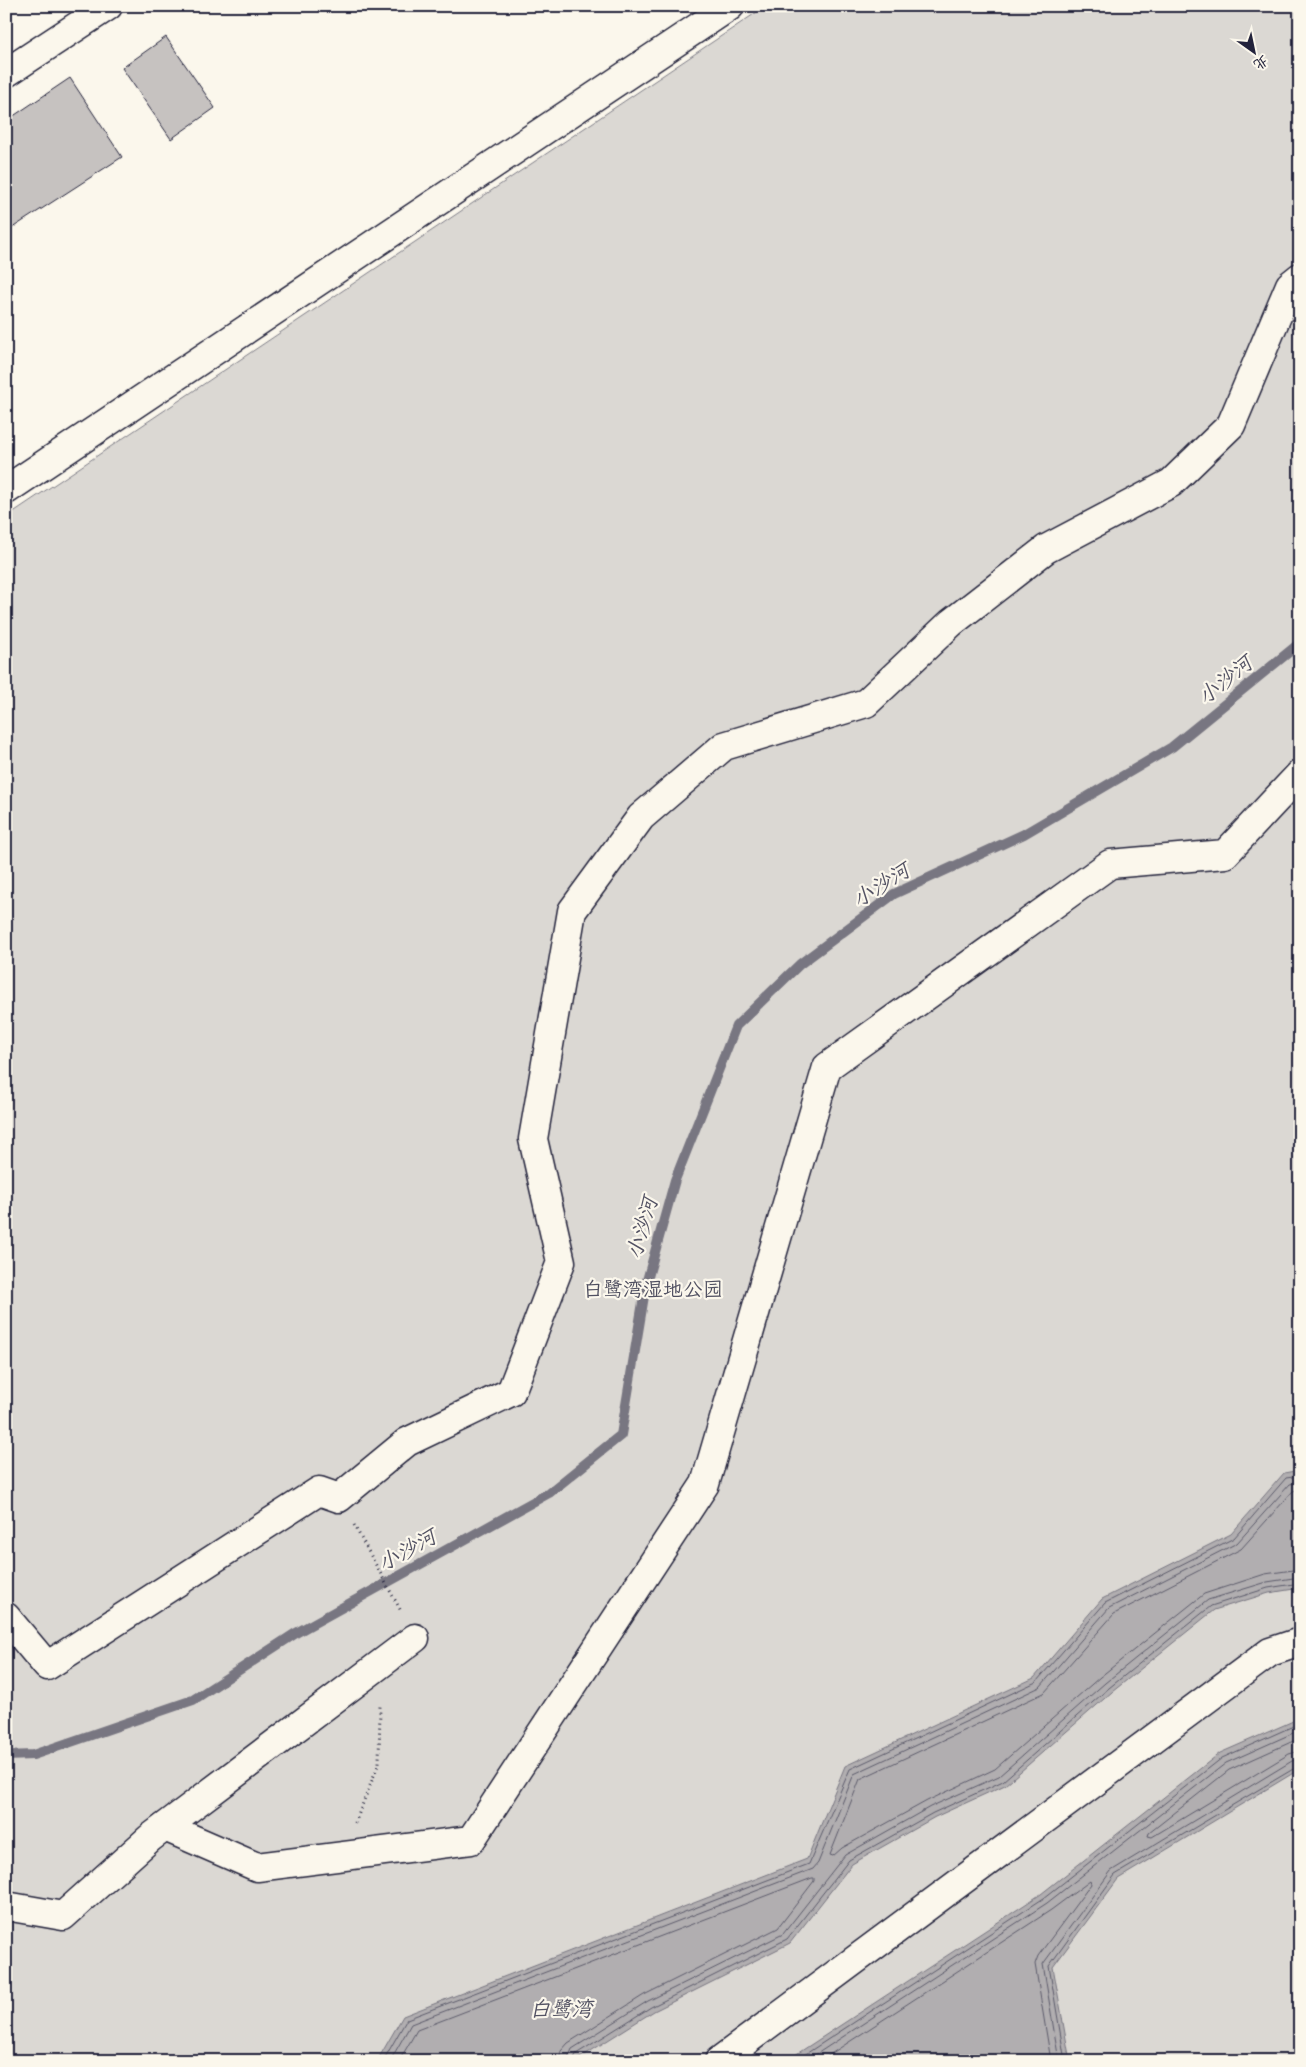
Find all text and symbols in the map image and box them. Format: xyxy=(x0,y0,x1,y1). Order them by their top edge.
north arrow xyxy=(1228,28,1278,78)
text: 北 xyxy=(1249,49,1272,74)
water label: 小沙河 xyxy=(1192,648,1263,713)
water label: 小沙河 xyxy=(847,856,919,916)
water label: 小沙河 xyxy=(621,1191,668,1263)
park label: 白鹭湾湿地公园 xyxy=(583,1277,723,1306)
water label: 小沙河 xyxy=(373,1522,445,1580)
water label: 白鹭湾 xyxy=(530,1996,595,2026)

